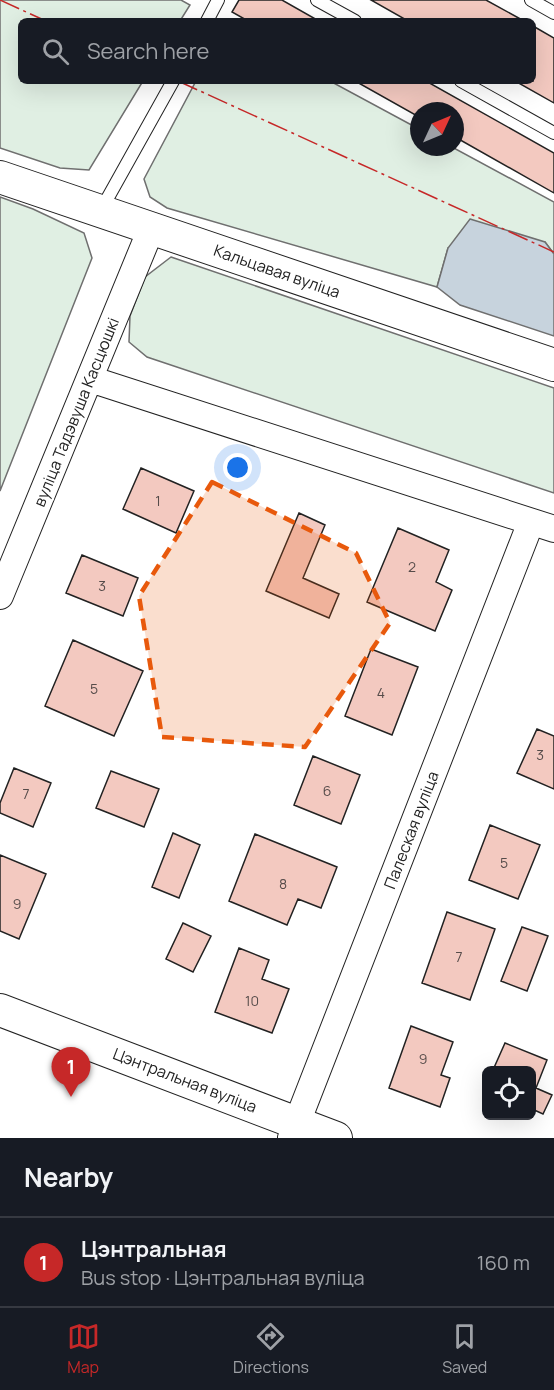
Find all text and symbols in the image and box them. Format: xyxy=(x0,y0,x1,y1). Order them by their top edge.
search box xyxy=(18,18,536,84)
icon: search xyxy=(39,35,72,68)
text: Search here xyxy=(87,36,209,66)
north arrow xyxy=(410,102,464,156)
street label: Кальцавая вуліца xyxy=(211,239,343,303)
street label: вуліца Тадэвуша Касцюшкі xyxy=(28,314,124,510)
your location xyxy=(223,453,252,482)
house number: 1 xyxy=(155,491,161,510)
house number: 2 xyxy=(408,557,416,576)
house number: 3 xyxy=(98,576,106,595)
house number: 5 xyxy=(90,679,98,698)
house number: 4 xyxy=(377,683,385,702)
house number: 3 xyxy=(536,745,544,764)
street label: Палеская вуліца xyxy=(378,768,444,892)
house number: 6 xyxy=(323,781,331,800)
house number: 7 xyxy=(22,784,30,803)
house number: 5 xyxy=(500,853,508,872)
house number: 8 xyxy=(279,874,287,893)
house number: 9 xyxy=(13,894,21,913)
house number: 7 xyxy=(455,947,463,966)
house number: 10 xyxy=(245,991,259,1010)
street label: Цэнтральная вуліца xyxy=(110,1042,260,1118)
pin: 1 xyxy=(52,1048,90,1097)
house number: 9 xyxy=(419,1049,427,1068)
map controls xyxy=(482,1066,536,1120)
button: locate xyxy=(482,1066,536,1120)
text: Nearby xyxy=(24,1159,113,1195)
text: Цэнтральная xyxy=(81,1234,227,1264)
text: 1 xyxy=(39,1249,48,1276)
text: 160 m xyxy=(477,1249,530,1276)
text: Bus stop · Цэнтральная вуліца xyxy=(81,1264,365,1291)
tab: Map xyxy=(67,1320,100,1378)
tab: Directions xyxy=(233,1320,309,1378)
tab: Saved xyxy=(442,1320,487,1378)

